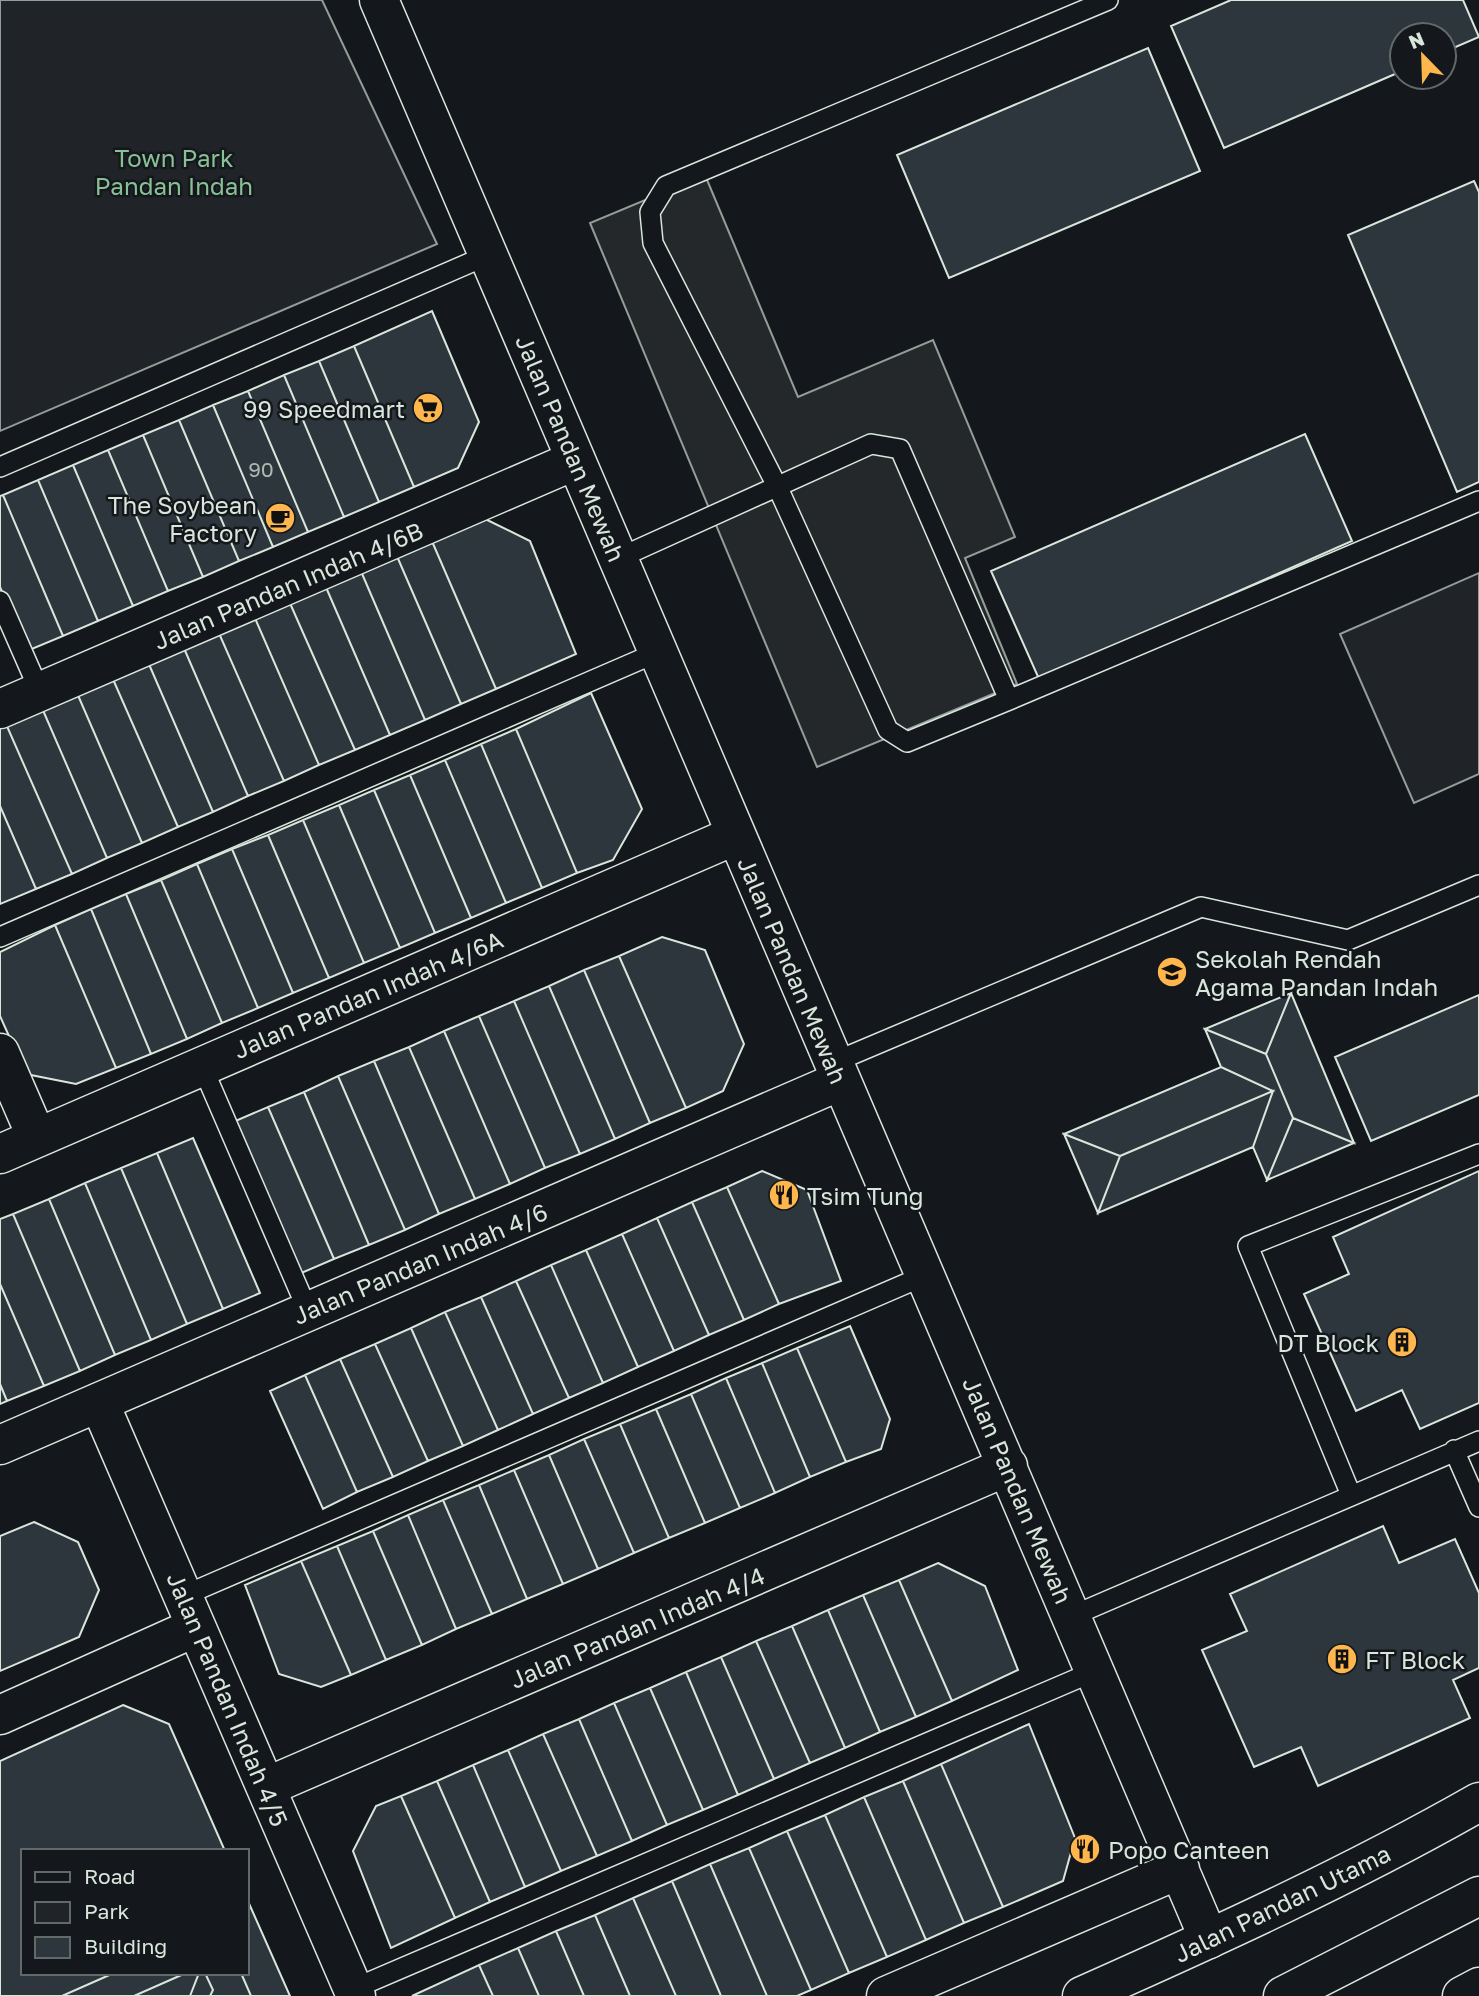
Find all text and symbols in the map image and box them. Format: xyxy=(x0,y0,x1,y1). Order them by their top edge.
north arrow xyxy=(1388,21,1458,91)
text: N xyxy=(1405,26,1427,53)
park label: Town Park Pandan Indah xyxy=(95,143,253,200)
street label: Jalan Pandan Mewah xyxy=(510,330,632,566)
supermarket icon: 99 Speedmart xyxy=(411,391,445,425)
place label: 99 Speedmart xyxy=(243,394,405,423)
house number: 90 xyxy=(248,456,274,482)
place label: The Soybean Factory xyxy=(108,490,257,547)
cafe icon: The Soybean Factory xyxy=(263,501,297,535)
street label: Jalan Pandan Indah 4/6B xyxy=(149,515,427,655)
street label: Jalan Pandan Mewah xyxy=(732,852,854,1088)
street label: Jalan Pandan Indah 4/6A xyxy=(229,924,507,1064)
place label: Sekolah Rendah Agama Pandan Indah xyxy=(1195,944,1438,1001)
school or university icon: Sekolah Rendah Agama Pandan Indah xyxy=(1155,955,1189,989)
restaurant icon: Tsim Tung xyxy=(767,1178,801,1212)
place label: Tsim Tung xyxy=(807,1181,924,1210)
street label: Jalan Pandan Indah 4/6 xyxy=(288,1196,552,1330)
building icon: DT Block xyxy=(1385,1325,1419,1359)
place label: DT Block xyxy=(1277,1328,1379,1357)
street label: Jalan Pandan Mewah xyxy=(957,1372,1079,1608)
street label: Jalan Pandan Indah 4/4 xyxy=(505,1560,769,1694)
street label: Jalan Pandan Indah 4/5 xyxy=(161,1568,295,1830)
building icon: FT Block xyxy=(1325,1642,1359,1676)
place label: FT Block xyxy=(1365,1645,1465,1674)
restaurant icon: Popo Canteen xyxy=(1068,1832,1102,1866)
place label: Popo Canteen xyxy=(1108,1835,1270,1864)
street label: Jalan Pandan Utama xyxy=(1169,1838,1395,1968)
legend xyxy=(21,1849,248,1975)
text: Road xyxy=(84,1863,135,1889)
text: Park xyxy=(84,1898,130,1924)
text: Building xyxy=(84,1933,167,1959)

